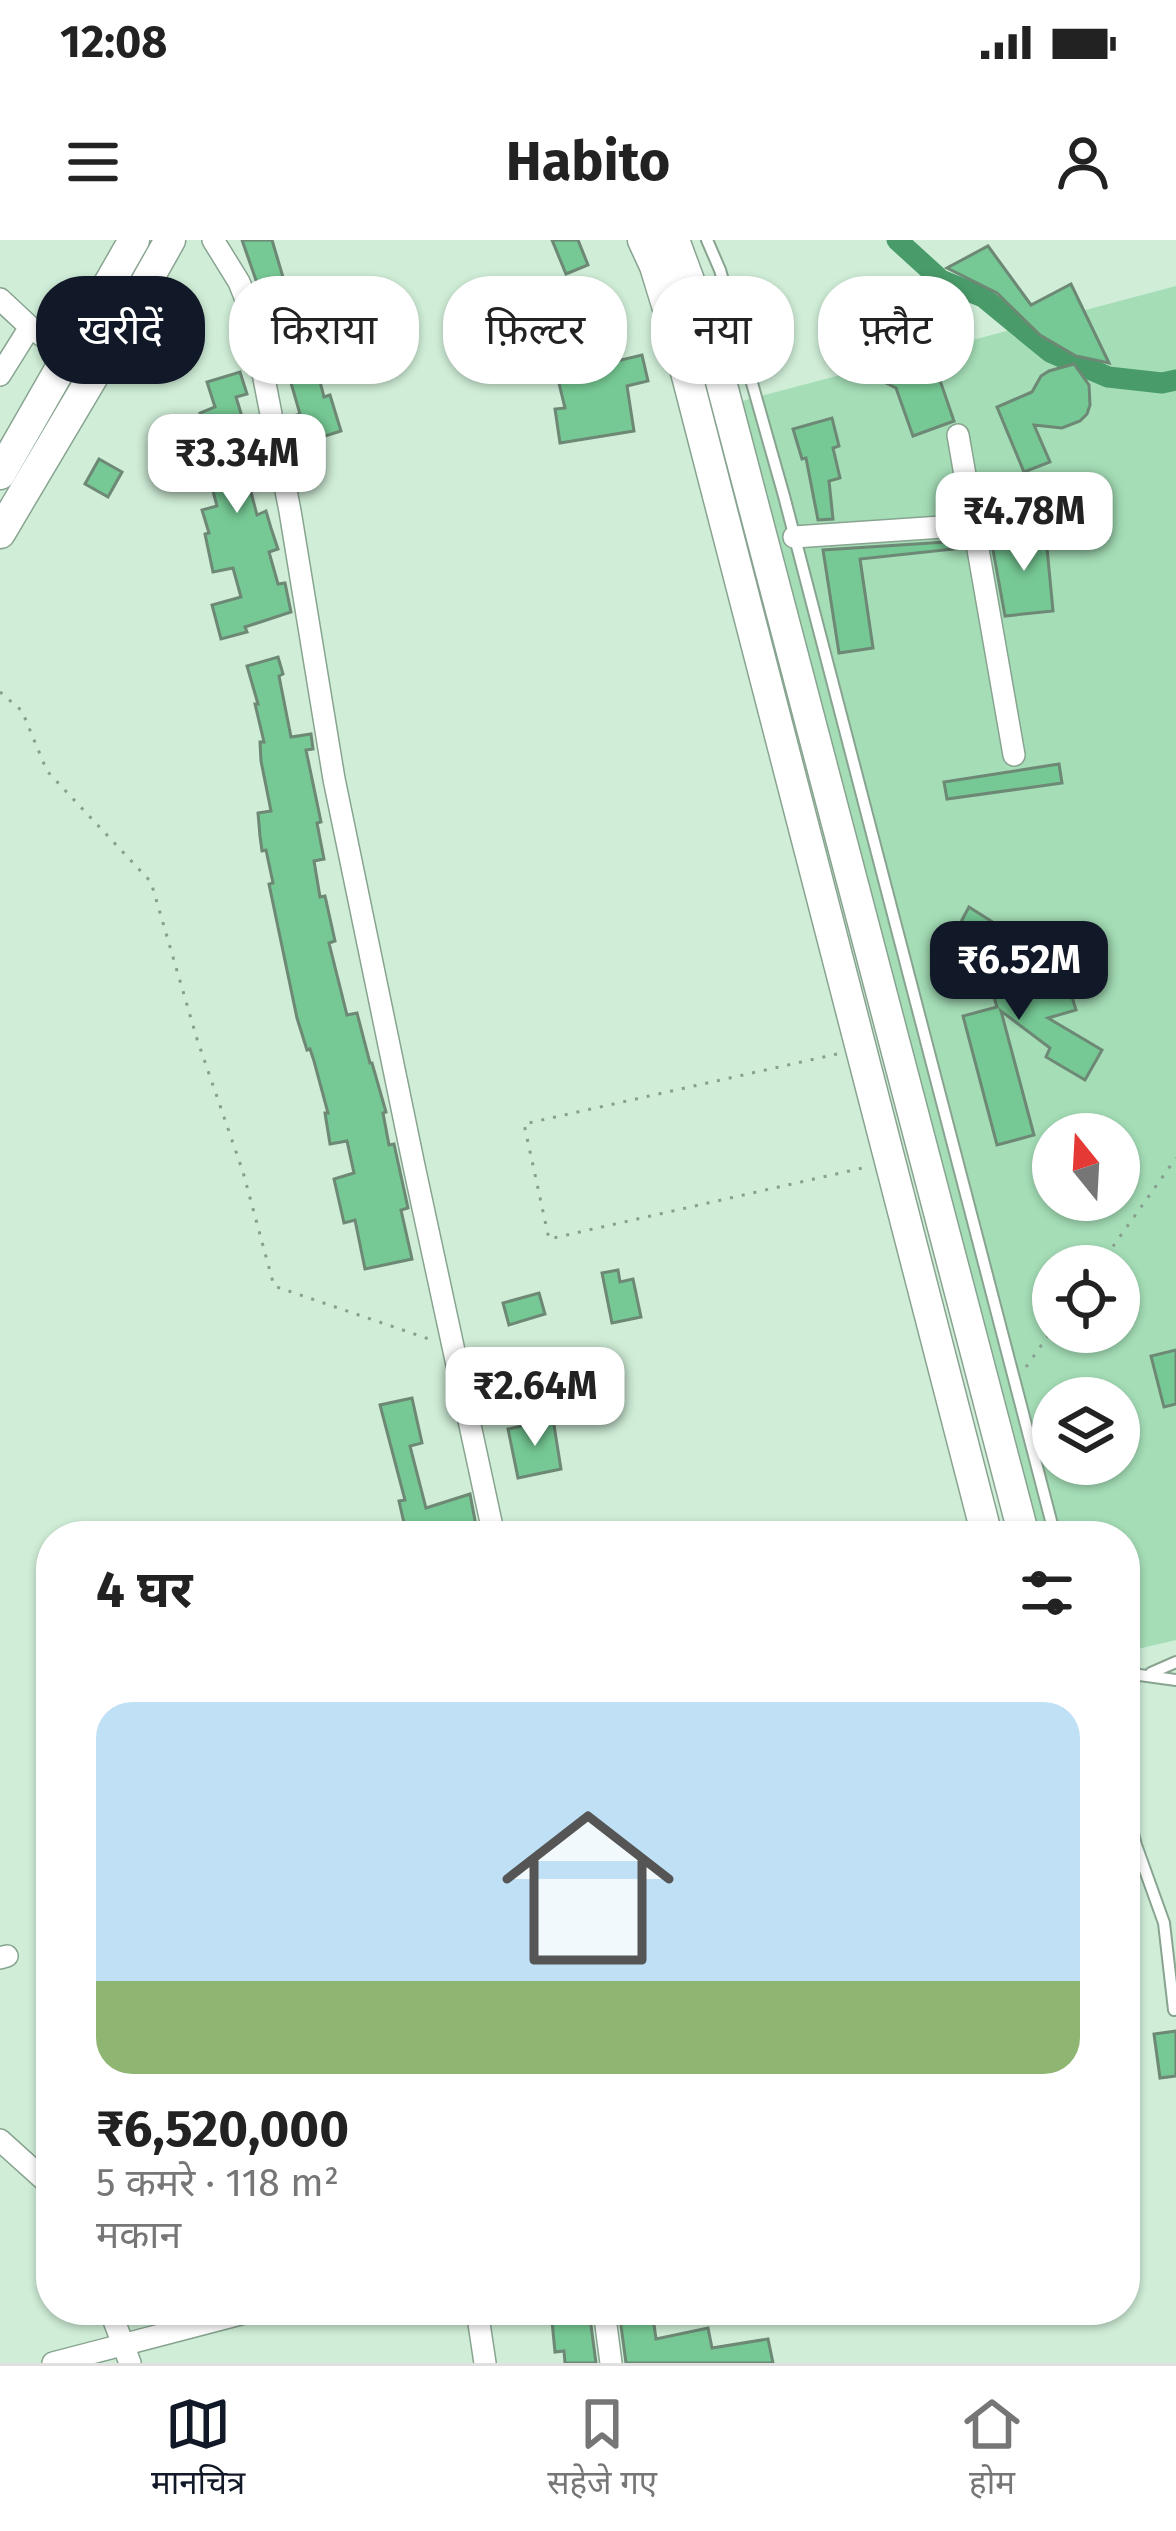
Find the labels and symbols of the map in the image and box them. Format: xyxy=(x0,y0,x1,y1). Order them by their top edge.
pin: ₹3.34M xyxy=(139,414,335,516)
pin: ₹4.78M xyxy=(926,472,1122,574)
pin: ₹6.52M xyxy=(921,921,1117,1023)
north arrow xyxy=(1032,1113,1140,1221)
pin: ₹2.64M xyxy=(437,1347,633,1449)

